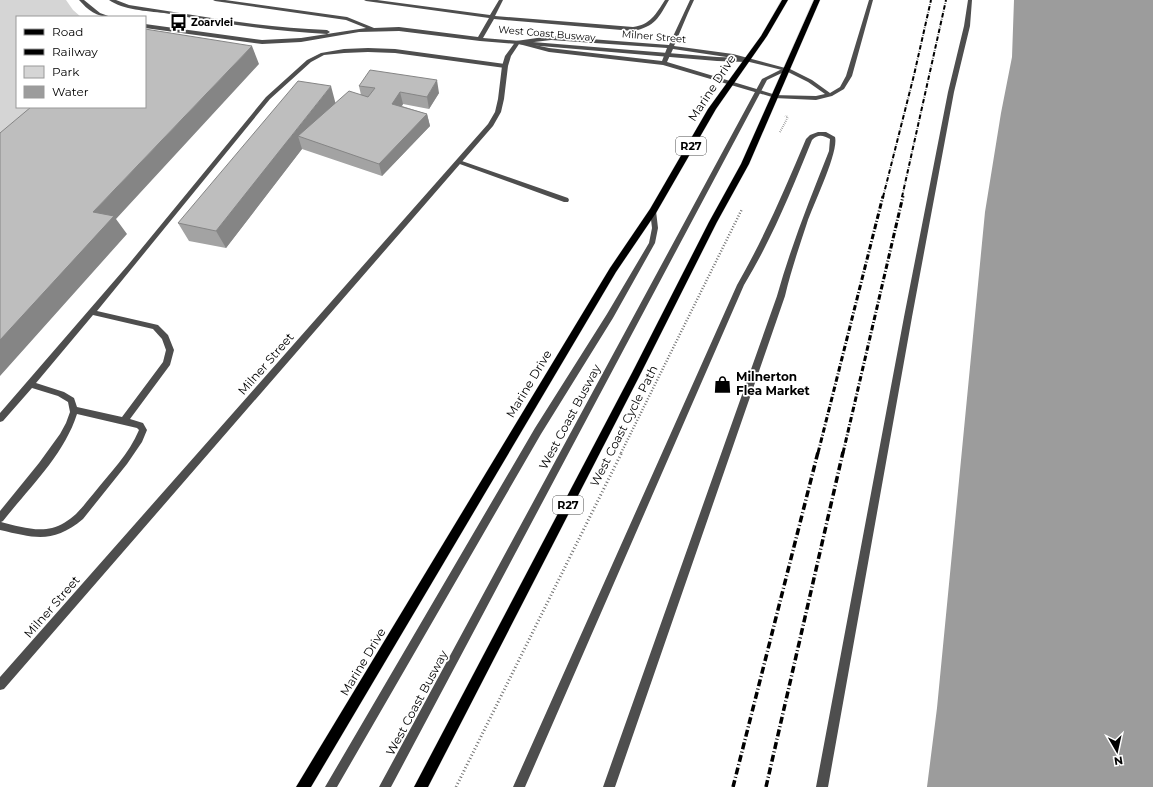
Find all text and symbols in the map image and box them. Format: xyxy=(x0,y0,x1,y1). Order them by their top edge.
bus stop icon: Zoarvlei xyxy=(168,12,188,32)
legend xyxy=(16,16,146,108)
place label: Zoarvlei xyxy=(191,16,233,29)
street label: West Coast Busway xyxy=(498,23,597,44)
text: Road xyxy=(52,24,83,39)
street label: Milner Street xyxy=(621,27,687,46)
text: Railway xyxy=(52,44,98,59)
street label: Marine Drive xyxy=(684,52,739,124)
text: Park xyxy=(52,64,80,79)
text: Water xyxy=(52,84,89,99)
road number: R27 xyxy=(676,137,706,155)
street label: Milner Street xyxy=(235,329,297,398)
street label: Marine Drive xyxy=(502,347,555,420)
street label: West Coast Busway xyxy=(535,361,604,472)
street label: West Coast Cycle Path xyxy=(586,363,661,489)
place label: Milnerton Flea Market xyxy=(736,369,811,398)
shop icon: Milnerton Flea Market xyxy=(713,374,733,394)
road number: R27 xyxy=(553,496,583,514)
street label: Milner Street xyxy=(21,572,83,641)
street label: Marine Drive xyxy=(336,625,389,698)
street label: West Coast Busway xyxy=(382,647,451,758)
north arrow xyxy=(1097,731,1137,771)
text: N xyxy=(1113,753,1124,768)

